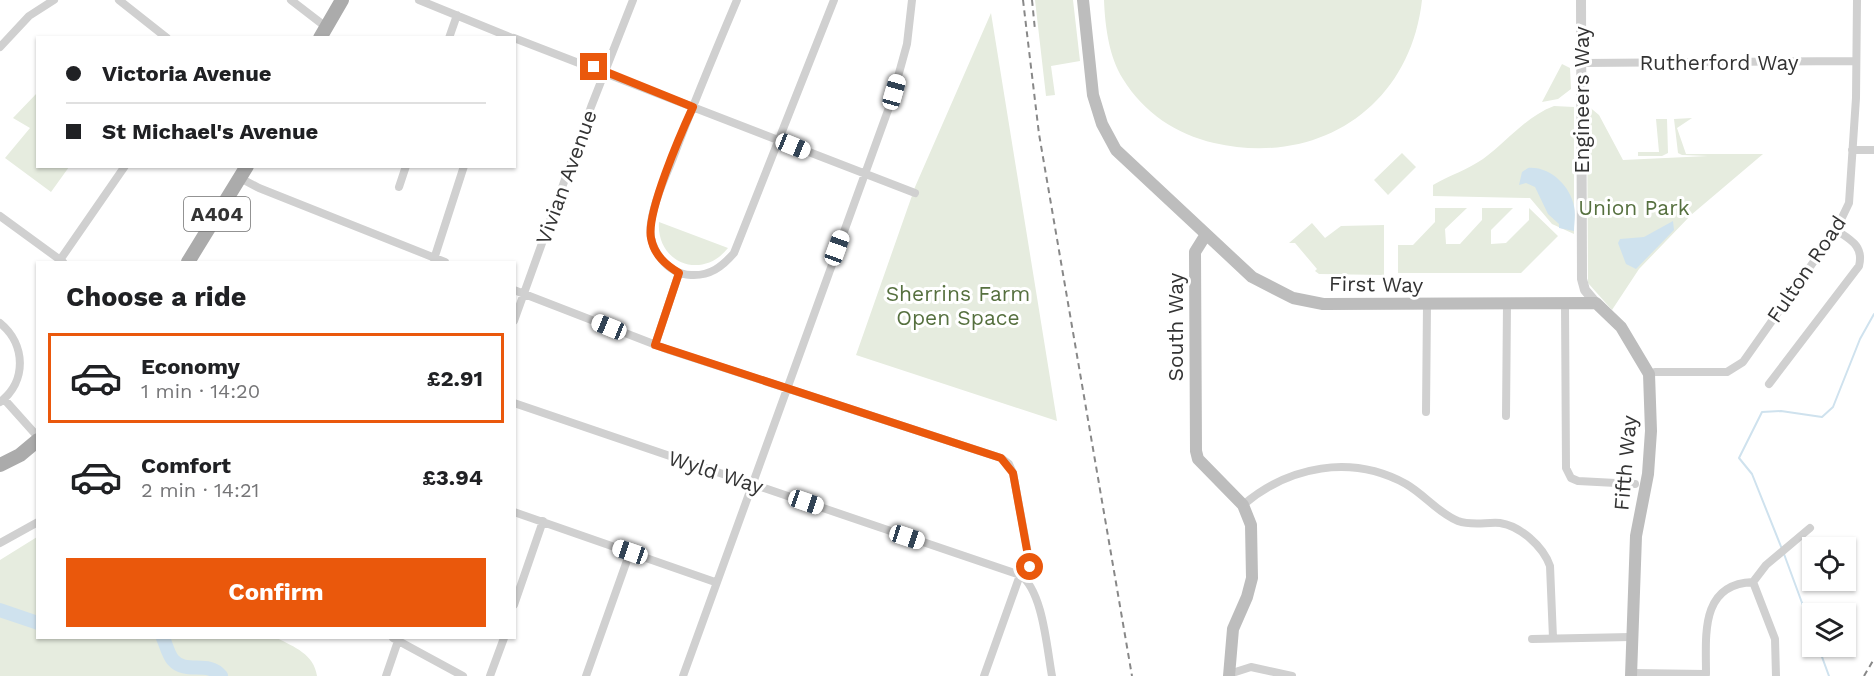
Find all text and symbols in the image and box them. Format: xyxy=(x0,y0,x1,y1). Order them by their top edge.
street label: Engineers Way xyxy=(1569,26,1594,174)
street label: Rutherford Way xyxy=(1639,50,1799,75)
route end xyxy=(580,53,607,80)
text: Victoria Avenue xyxy=(102,61,272,86)
car xyxy=(880,72,908,112)
street label: Vivian Avenue xyxy=(530,106,602,248)
text: St Michael's Avenue xyxy=(102,119,318,144)
car xyxy=(773,131,813,161)
park label: Union Park xyxy=(1578,195,1690,220)
road number: A404 xyxy=(184,197,250,231)
street label: Fulton Road xyxy=(1761,211,1851,327)
car xyxy=(822,228,852,268)
street label: First Way xyxy=(1329,271,1424,297)
street label: South Way xyxy=(1163,272,1188,381)
text: Choose a ride xyxy=(66,281,246,313)
park label: Sherrins Farm Open Space xyxy=(886,281,1030,330)
car xyxy=(589,312,629,342)
icon: car xyxy=(69,351,123,405)
text: Economy xyxy=(141,354,240,379)
text: £2.91 xyxy=(427,366,483,391)
text: 1 min · 14:20 xyxy=(141,379,260,403)
street label: Fifth Way xyxy=(1608,414,1642,512)
street label: Wyld Way xyxy=(665,445,767,499)
icon: car xyxy=(69,450,123,504)
text: Comfort xyxy=(141,453,231,478)
text: £3.94 xyxy=(422,465,483,490)
text: 2 min · 14:21 xyxy=(141,478,259,502)
car xyxy=(786,488,826,516)
car xyxy=(887,523,927,551)
map controls xyxy=(1802,537,1856,657)
button: locate xyxy=(1802,537,1856,591)
car xyxy=(610,538,650,566)
route start xyxy=(1016,553,1043,580)
button: Confirm xyxy=(66,558,486,627)
button: layers xyxy=(1802,603,1856,657)

